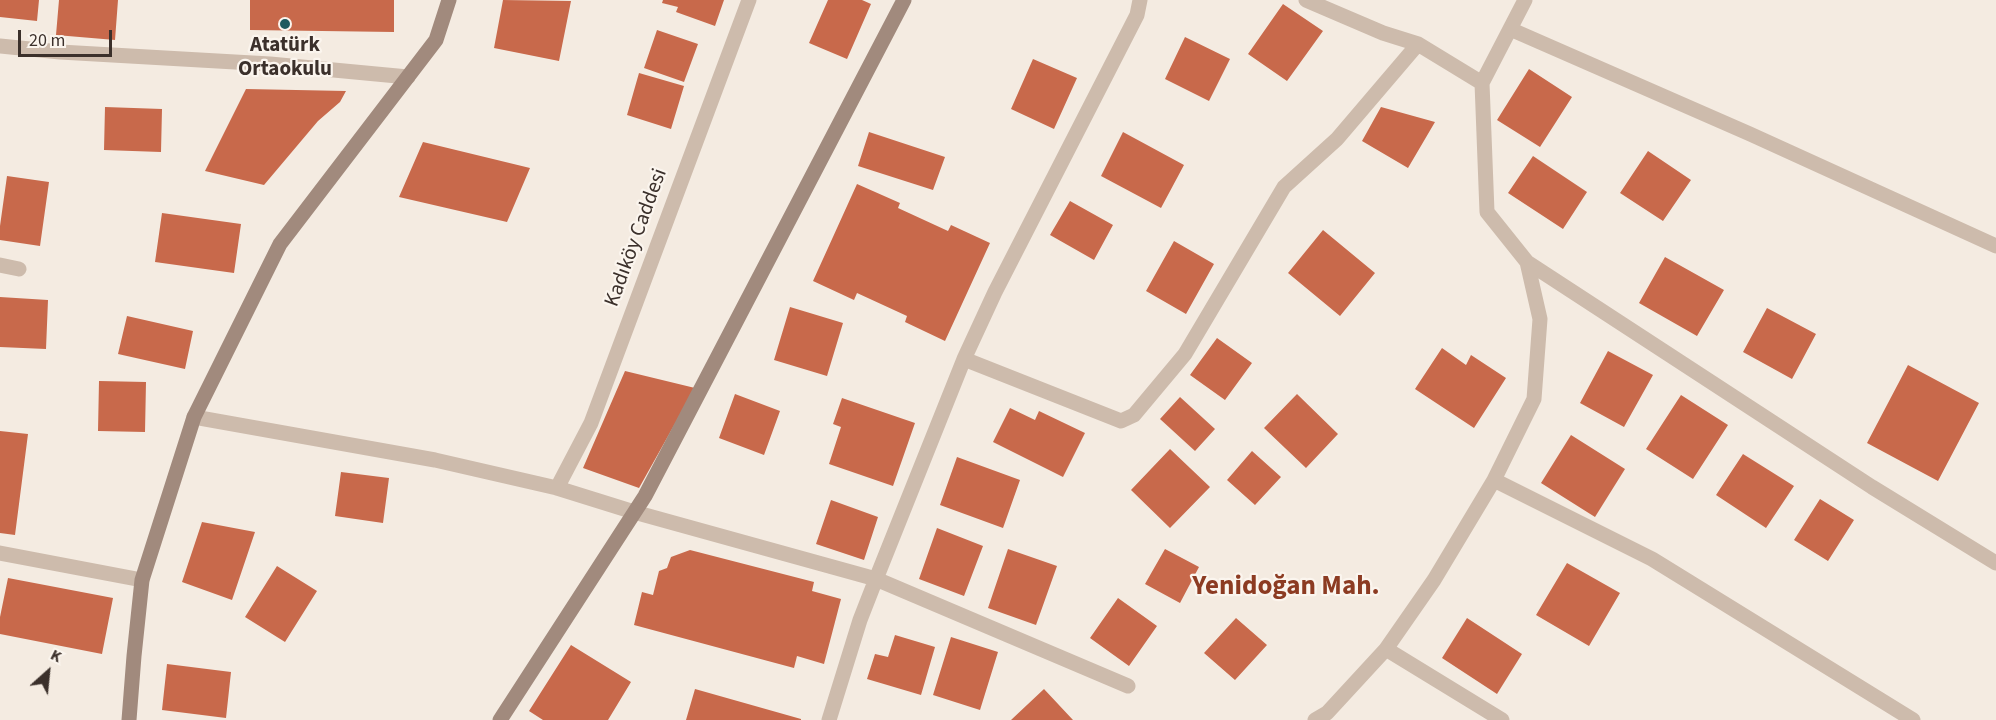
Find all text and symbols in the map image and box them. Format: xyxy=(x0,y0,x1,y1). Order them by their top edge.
marker: Atatürk Ortaokulu xyxy=(278,17,292,31)
scale bar xyxy=(21,18,116,56)
text: 20 m xyxy=(29,28,65,53)
place label: Atatürk Ortaokulu xyxy=(238,33,332,83)
street label: Kadıköy Caddesi xyxy=(600,165,674,311)
district label: Yenidoğan Mah. xyxy=(1192,572,1380,604)
north arrow xyxy=(18,642,78,702)
text: K xyxy=(47,644,66,668)

